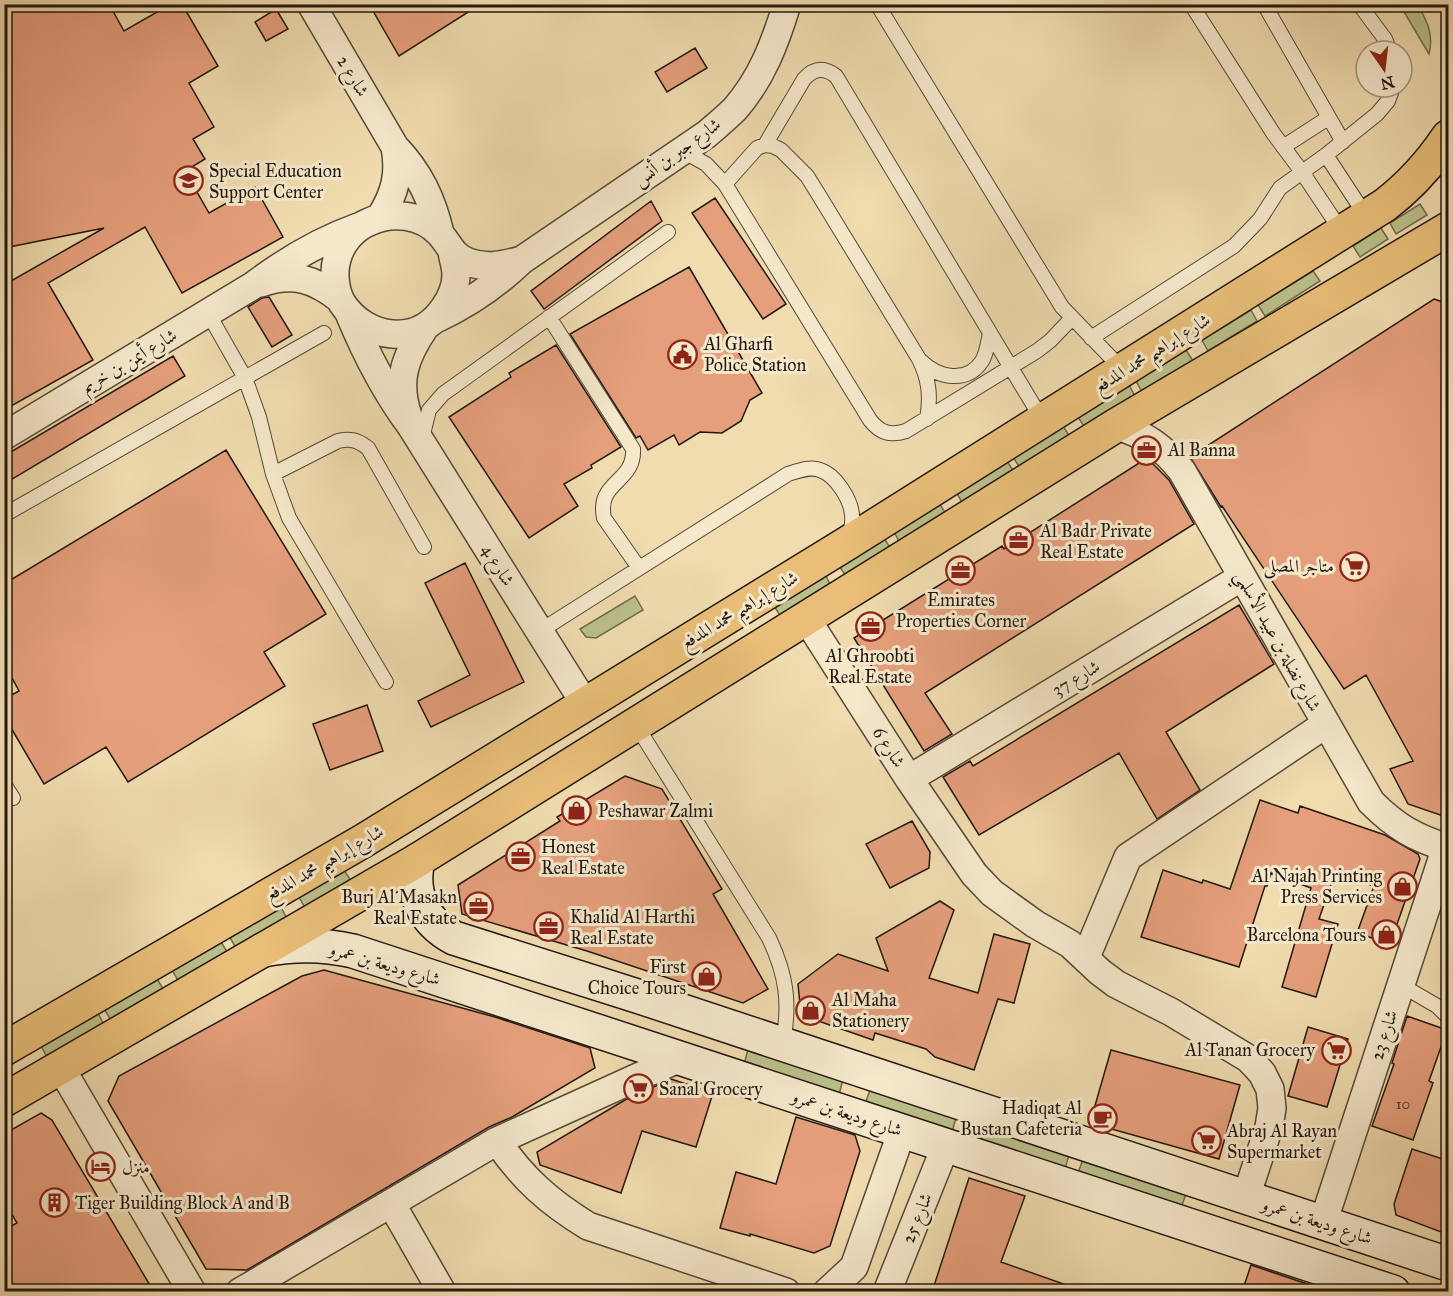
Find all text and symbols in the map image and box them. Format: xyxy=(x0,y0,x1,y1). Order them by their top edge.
north arrow xyxy=(1354,39,1414,99)
street label: شارع 2 xyxy=(329,51,374,103)
text: N xyxy=(1378,72,1396,94)
street label: شارع جبر بن أنس xyxy=(628,111,727,194)
place label: Special Education Support Center xyxy=(209,160,342,203)
school or university icon: Special Education Support Center xyxy=(172,165,204,197)
street label: شارع إبراهيم محمد المدفع xyxy=(1090,308,1218,404)
street label: شارع أيمن بن خريم xyxy=(76,322,183,402)
place label: Al Gharfi Police Station xyxy=(703,333,806,376)
public building icon: Al Gharfi Police Station xyxy=(667,338,699,370)
office icon: Al Banna xyxy=(1131,434,1163,466)
place label: Al Banna xyxy=(1167,439,1236,461)
place label: Al Badr Private Real Estate xyxy=(1039,520,1152,563)
office icon: Al Badr Private Real Estate xyxy=(1003,525,1035,557)
street label: شارع 4 xyxy=(473,540,519,592)
supermarket icon: متاجر المصلى xyxy=(1339,550,1371,582)
office icon: Emirates Properties Corner xyxy=(945,555,977,587)
place label: متاجر المصلى xyxy=(1264,555,1334,579)
street label: شارع إبراهيم محمد المدفع xyxy=(676,566,805,660)
street label: شارع نضلة بن عبيد الأسلمي xyxy=(1225,566,1328,718)
place label: Emirates Properties Corner xyxy=(896,589,1027,632)
office icon: Al Ghroobti Real Estate xyxy=(854,611,886,643)
place label: Al Ghroobti Real Estate xyxy=(824,645,915,688)
street label: شارع 37 xyxy=(1048,655,1106,704)
street label: شارع 6 xyxy=(865,722,910,774)
shop icon: Peshawar Zalmi xyxy=(561,795,593,827)
place label: Peshawar Zalmi xyxy=(598,800,713,822)
street label: شارع إبراهيم محمد المدفع xyxy=(261,820,391,912)
place label: Honest Real Estate xyxy=(541,836,625,879)
office icon: Honest Real Estate xyxy=(504,841,536,873)
place label: Al Najah Printing Press Services xyxy=(1251,865,1383,908)
shop icon: Al Najah Printing Press Services xyxy=(1387,870,1419,902)
place label: Burj Al Masakn Real Estate xyxy=(341,886,457,929)
office icon: Burj Al Masakn Real Estate xyxy=(462,891,494,923)
place label: Khalid Al Harthi Real Estate xyxy=(570,906,695,949)
office icon: Khalid Al Harthi Real Estate xyxy=(533,911,565,943)
shop icon: Barcelona Tours xyxy=(1371,919,1403,951)
place label: Barcelona Tours xyxy=(1247,924,1366,946)
street label: شارع وديعة بن عمرو xyxy=(324,937,443,994)
place label: First Choice Tours xyxy=(588,956,687,999)
shop icon: First Choice Tours xyxy=(691,961,723,993)
place label: Al Maha Stationery xyxy=(831,989,910,1032)
shop icon: Al Maha Stationery xyxy=(795,994,827,1026)
street label: شارع 23 xyxy=(1366,1007,1406,1064)
supermarket icon: Al Tanan Grocery xyxy=(1320,1034,1352,1066)
place label: Al Tanan Grocery xyxy=(1184,1039,1316,1061)
supermarket icon: Sanal Grocery xyxy=(622,1073,654,1105)
place label: Sanal Grocery xyxy=(659,1078,763,1100)
street label: شارع وديعة بن عمرو xyxy=(786,1084,905,1145)
house number: 10 xyxy=(1396,1095,1410,1113)
place label: Hadiqat Al Bustan Cafeteria xyxy=(960,1097,1082,1140)
cafe icon: Hadiqat Al Bustan Cafeteria xyxy=(1087,1102,1119,1134)
place label: Abraj Al Rayan Supermarket xyxy=(1226,1120,1337,1163)
supermarket icon: Abraj Al Rayan Supermarket xyxy=(1190,1125,1222,1157)
hotel icon: منزل xyxy=(85,1151,117,1183)
place label: منزل xyxy=(122,1156,150,1178)
building icon: Tiger Building Block A and B xyxy=(38,1187,70,1219)
street label: شارع 25 xyxy=(897,1190,941,1248)
place label: Tiger Building Block A and B xyxy=(75,1192,290,1215)
street label: شارع وديعة بن عمرو xyxy=(1256,1192,1375,1253)

